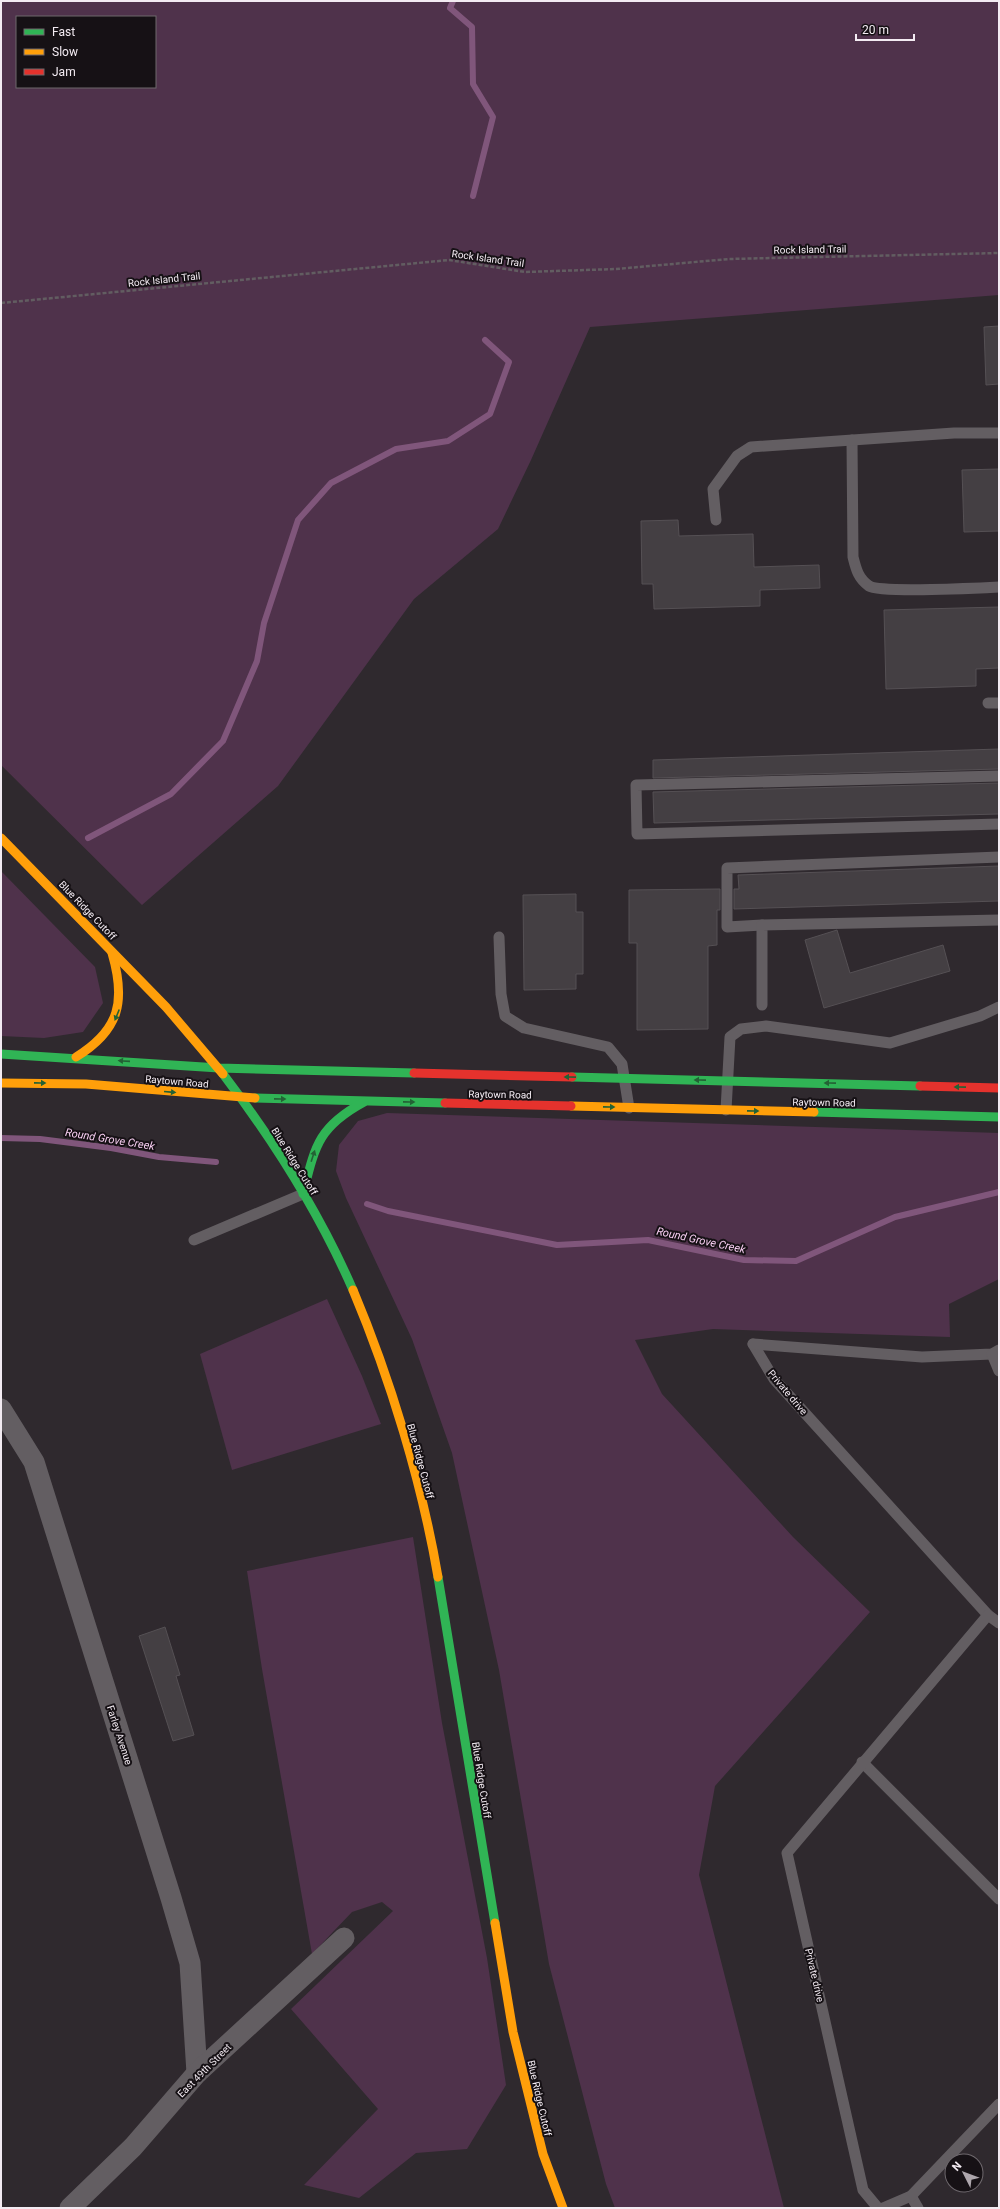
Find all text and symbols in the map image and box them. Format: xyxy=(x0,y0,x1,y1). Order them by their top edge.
legend xyxy=(16,16,156,88)
scale bar xyxy=(856,16,914,42)
text: 20 m xyxy=(862,23,889,37)
text: Fast xyxy=(52,25,75,39)
text: Slow xyxy=(52,45,78,59)
text: Jam xyxy=(52,65,76,79)
street label: Rock Island Trail xyxy=(773,243,847,256)
street label: Rock Island Trail xyxy=(451,248,525,269)
street label: Rock Island Trail xyxy=(127,270,201,289)
street label: Blue Ridge Cutoff xyxy=(57,879,119,942)
one-way arrow xyxy=(113,1010,119,1022)
one-way arrow xyxy=(118,1058,130,1065)
street label: Raytown Road xyxy=(145,1073,209,1090)
one-way arrow xyxy=(563,1074,576,1080)
one-way arrow xyxy=(693,1077,706,1083)
one-way arrow xyxy=(34,1080,47,1086)
one-way arrow xyxy=(824,1080,836,1087)
one-way arrow xyxy=(954,1083,966,1090)
one-way arrow xyxy=(164,1088,176,1095)
street label: Raytown Road xyxy=(468,1088,532,1101)
one-way arrow xyxy=(274,1096,287,1102)
street label: Raytown Road xyxy=(792,1096,856,1109)
one-way arrow xyxy=(403,1099,416,1105)
one-way arrow xyxy=(603,1104,616,1110)
one-way arrow xyxy=(747,1108,760,1114)
water label: Round Grove Creek xyxy=(64,1126,156,1153)
street label: Blue Ridge Cutoff xyxy=(269,1126,320,1197)
one-way arrow xyxy=(310,1150,316,1162)
water label: Round Grove Creek xyxy=(655,1225,747,1256)
street label: Private drive xyxy=(766,1368,809,1417)
street label: Blue Ridge Cutoff xyxy=(405,1422,436,1500)
street label: Farley Avenue xyxy=(105,1704,134,1766)
street label: Blue Ridge Cutoff xyxy=(470,1741,493,1820)
street label: Private drive xyxy=(803,1947,826,2003)
street label: East 49th Street xyxy=(175,2041,233,2099)
street label: Blue Ridge Cutoff xyxy=(525,2059,554,2138)
north arrow xyxy=(944,2153,984,2193)
text: N xyxy=(950,2159,965,2174)

